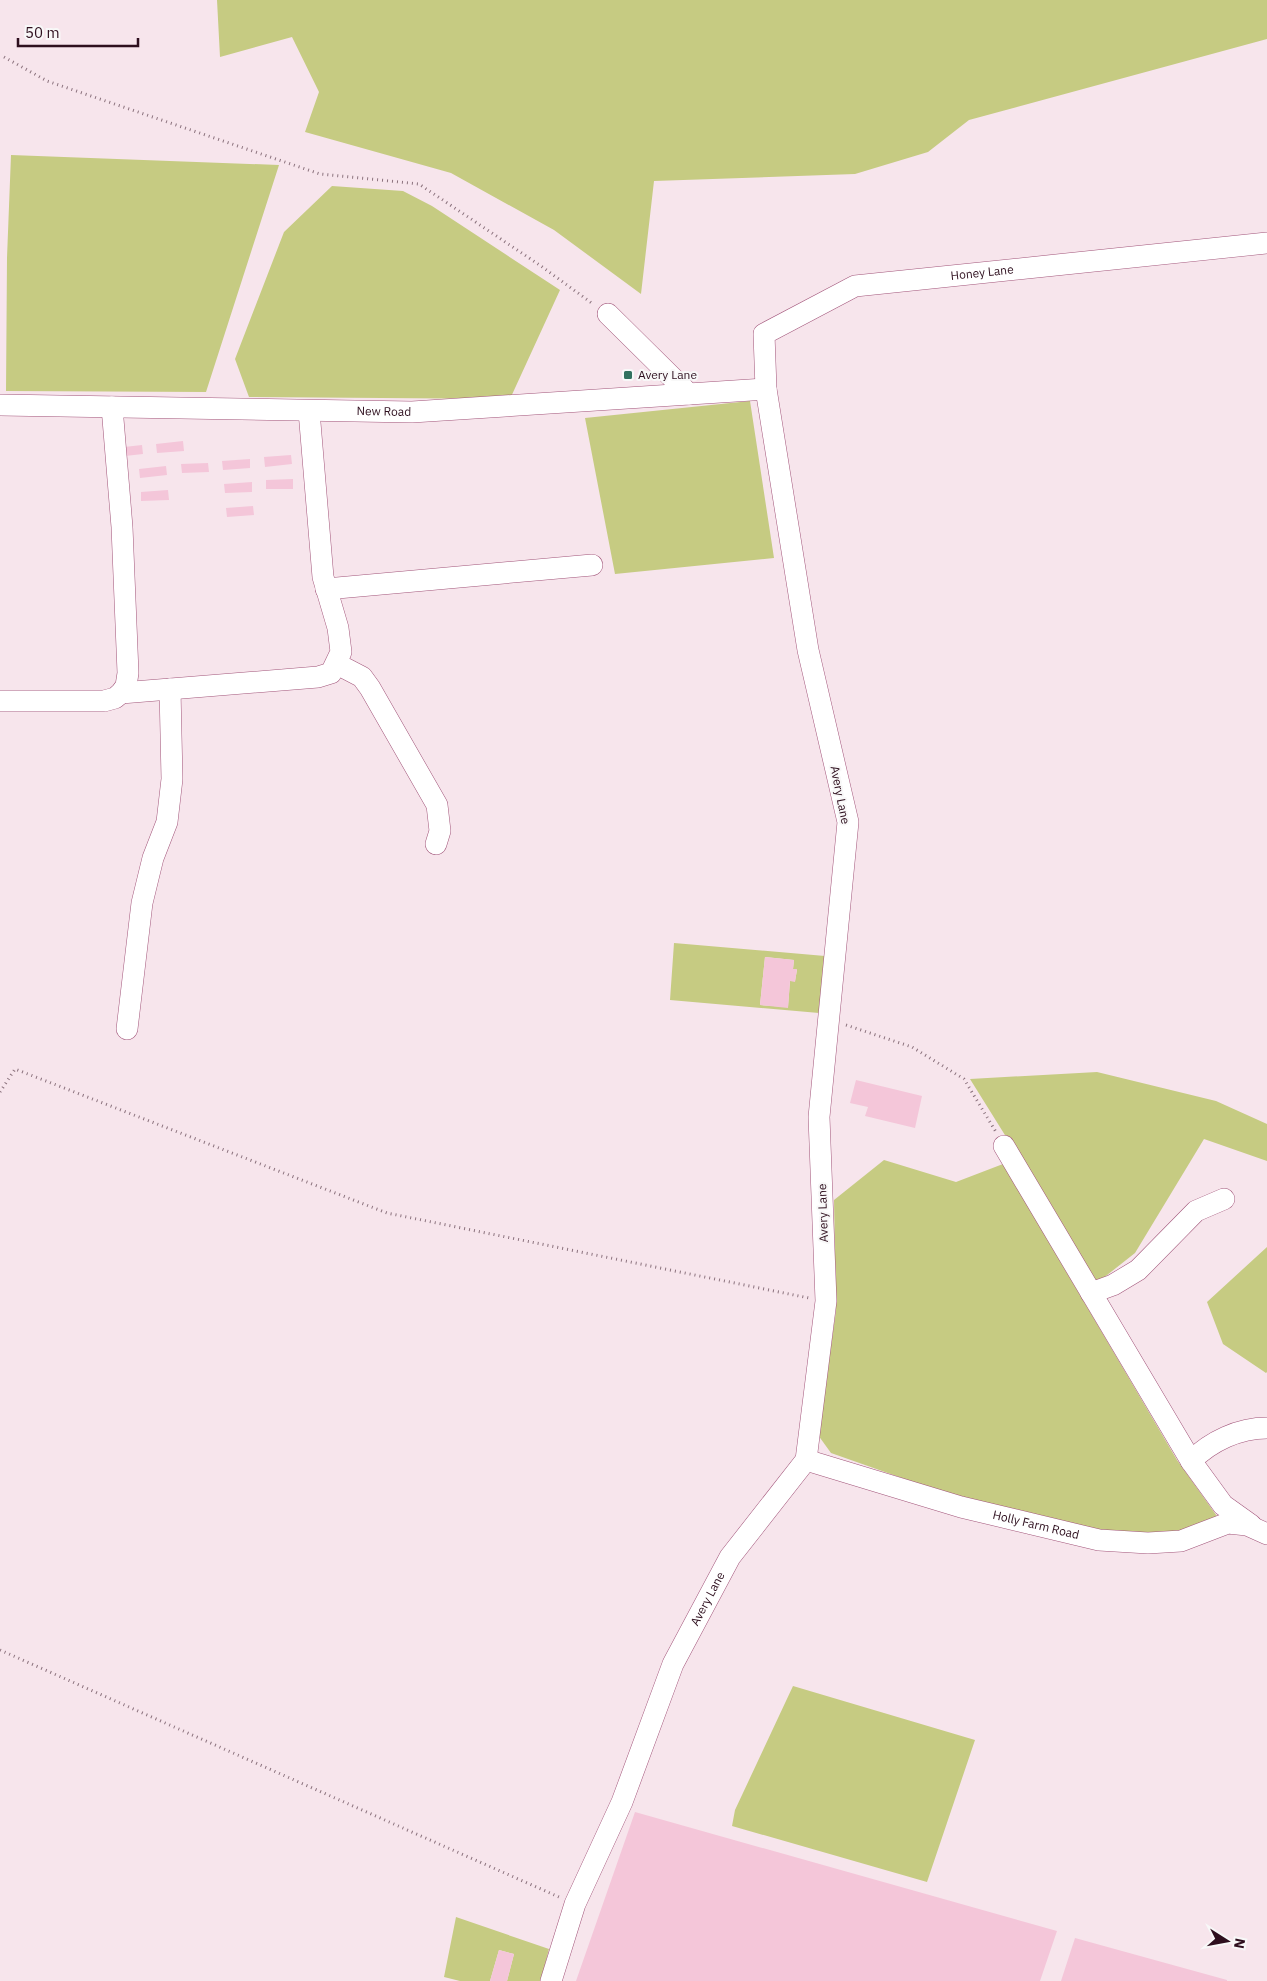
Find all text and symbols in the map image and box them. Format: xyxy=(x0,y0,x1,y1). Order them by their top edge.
scale bar xyxy=(18,15,138,47)
text: 50 m xyxy=(25,23,60,42)
street label: Honey Lane xyxy=(950,261,1015,283)
place label: Avery Lane xyxy=(638,367,697,382)
marker: Avery Lane xyxy=(622,369,634,381)
street label: New Road xyxy=(356,403,411,419)
street label: Avery Lane xyxy=(827,765,854,826)
street label: Avery Lane xyxy=(814,1183,831,1243)
street label: Holly Farm Road xyxy=(991,1507,1081,1542)
street label: Avery Lane xyxy=(687,1569,728,1628)
north arrow xyxy=(1202,1916,1252,1966)
text: N xyxy=(1230,1937,1250,1950)

